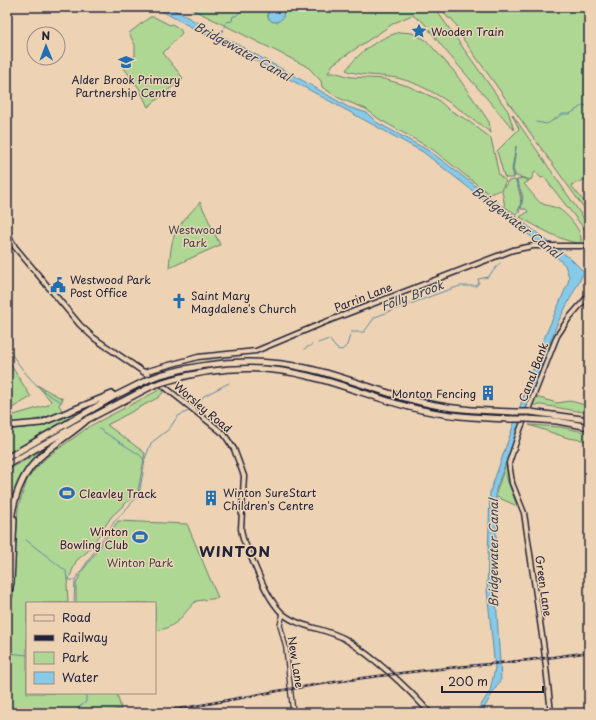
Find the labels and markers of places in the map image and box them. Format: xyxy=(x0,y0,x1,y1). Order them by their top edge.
place icon: Wooden Train xyxy=(410,22,428,40)
place label: Wooden Train xyxy=(431,23,504,40)
school or university icon: Alder Brook Primary Partnership Centre xyxy=(117,53,135,71)
place label: Alder Brook Primary Partnership Centre xyxy=(72,71,180,101)
place label: Westwood Park Post Office xyxy=(70,271,151,301)
public building icon: Westwood Park Post Office xyxy=(49,276,67,294)
place label: Saint Mary Magdalene's Church xyxy=(191,287,296,317)
church icon: Saint Mary Magdalene's Church xyxy=(170,292,188,310)
building icon: Monton Fencing xyxy=(479,384,497,402)
place label: Monton Fencing xyxy=(392,385,476,402)
sports icon: Cleavley Track xyxy=(58,484,76,502)
place label: Winton SureStart Children's Centre xyxy=(223,484,317,514)
place label: Cleavley Track xyxy=(79,485,157,502)
building icon: Winton SureStart Children's Centre xyxy=(202,489,220,507)
place label: Winton Bowling Club xyxy=(60,523,128,553)
sports icon: Winton Bowling Club xyxy=(131,528,149,546)

